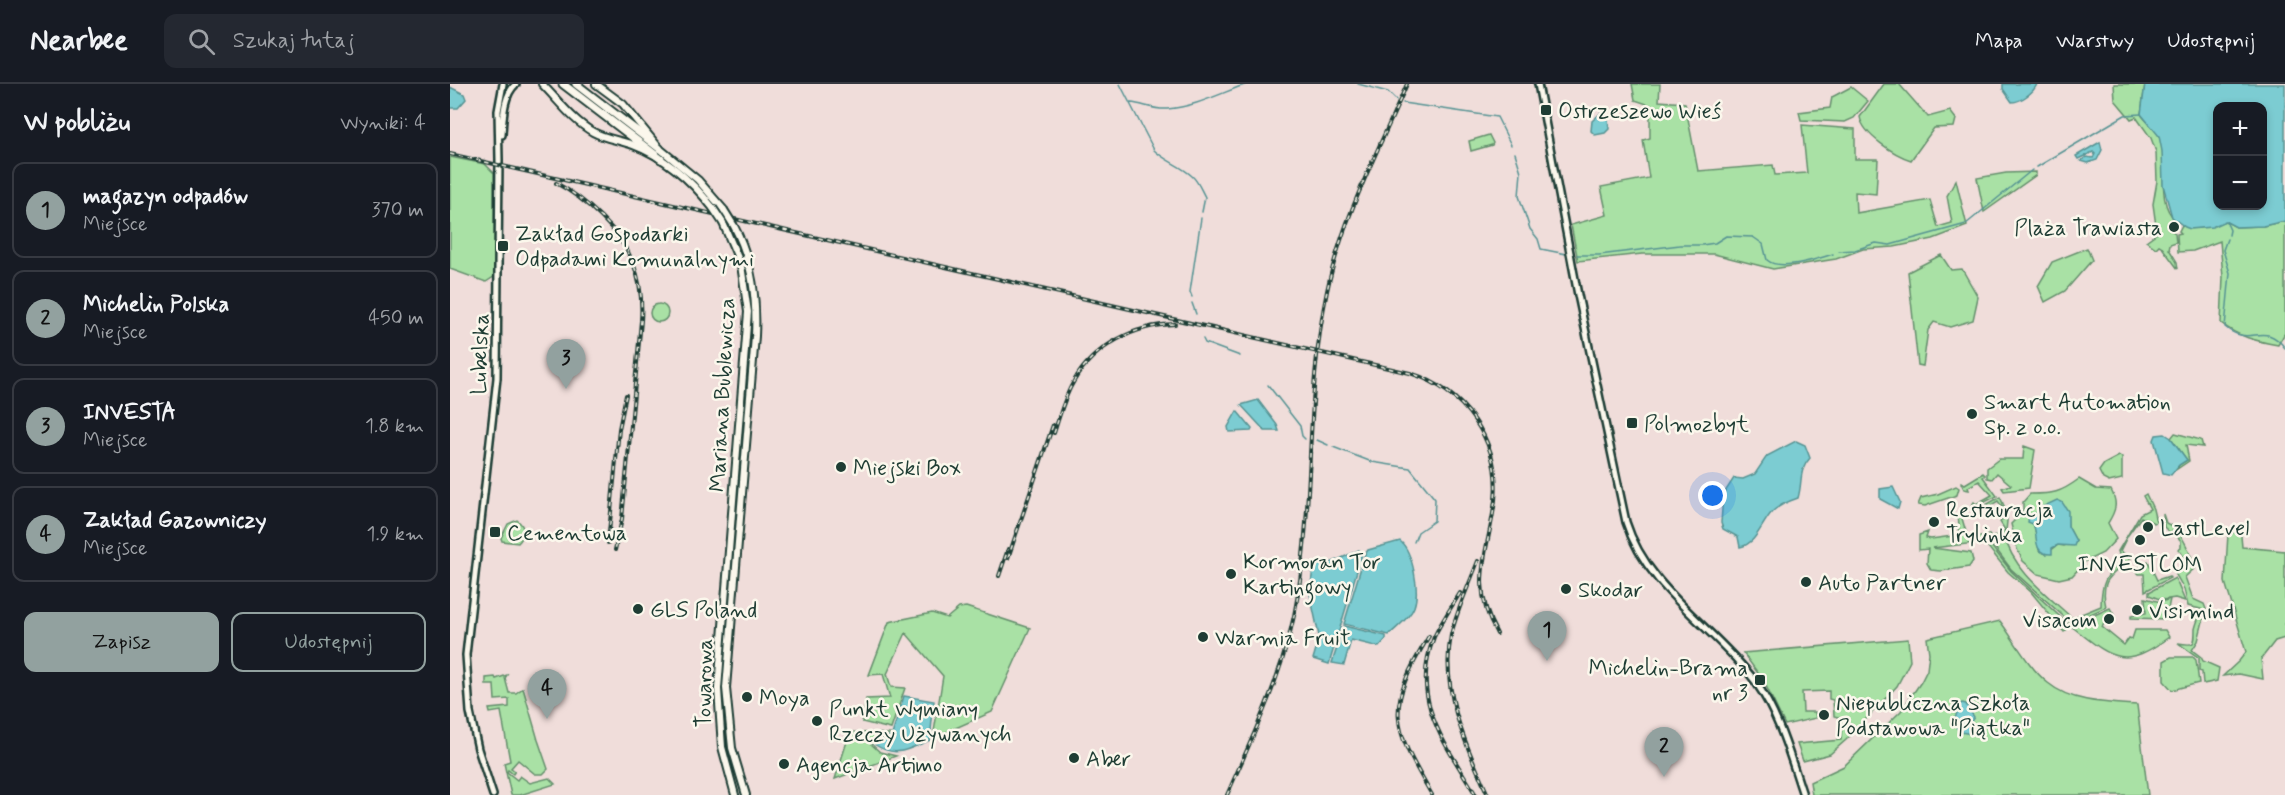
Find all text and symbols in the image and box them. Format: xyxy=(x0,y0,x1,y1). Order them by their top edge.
search box xyxy=(164,14,584,68)
text: Nearbee xyxy=(30,23,128,60)
icon: search xyxy=(185,25,218,58)
text: Szukaj tutaj xyxy=(233,27,355,55)
text: Mapa xyxy=(1975,27,2023,55)
text: Warstwy xyxy=(2056,27,2134,55)
text: Udostępnij xyxy=(2167,27,2255,55)
place label: Ostrzeszewo Wieś xyxy=(1558,98,1722,126)
map controls xyxy=(2213,102,2267,210)
button: + xyxy=(2213,102,2267,156)
marker: Ostrzeszewo Wieś xyxy=(1539,103,1553,117)
text: W pobliżu xyxy=(24,106,130,140)
text: Wyniki: 4 xyxy=(340,110,426,137)
button: − xyxy=(2213,156,2267,210)
text: magazyn odpadów xyxy=(83,183,248,211)
text: 1 xyxy=(41,197,50,224)
text: 370 m xyxy=(372,197,424,224)
text: Miejsce xyxy=(83,211,147,238)
place label: Plaża Trawiasta xyxy=(2014,215,2162,243)
marker: Plaża Trawiasta xyxy=(2167,220,2181,234)
place label: Zakład Gospodarki Odpadami Komunalnymi xyxy=(515,221,754,274)
marker: Zakład Gospodarki Odpadami Komunalnymi xyxy=(496,239,510,253)
text: Michelin Polska xyxy=(83,291,229,319)
street label: Mariana Bublewicza xyxy=(704,297,742,493)
text: 2 xyxy=(41,305,50,332)
text: 450 m xyxy=(368,305,424,332)
street label: Lubelska xyxy=(466,313,496,395)
text: Miejsce xyxy=(83,319,147,346)
pin: 3 xyxy=(546,340,586,389)
place label: Smart Automation Sp. z o.o. xyxy=(1984,389,2171,442)
text: INVESTA xyxy=(83,399,176,427)
marker: Smart Automation Sp. z o.o. xyxy=(1965,407,1979,421)
place label: Polmozbyt xyxy=(1644,411,1749,439)
text: 3 xyxy=(41,413,50,440)
text: 1.8 km xyxy=(365,413,424,440)
marker: Polmozbyt xyxy=(1625,416,1639,430)
text: Miejsce xyxy=(83,427,147,454)
place label: Miejski Box xyxy=(853,455,961,484)
marker: Miejski Box xyxy=(834,460,848,474)
your location xyxy=(1698,481,1727,510)
place label: Restauracja Trylinka xyxy=(1946,497,2053,550)
text: Zakład Gazowniczy xyxy=(83,507,266,535)
marker: Restauracja Trylinka xyxy=(1927,515,1941,529)
place label: LastLevel xyxy=(2160,515,2249,543)
place label: Cementowa xyxy=(507,520,627,548)
marker: LastLevel xyxy=(2141,520,2155,534)
text: 4 xyxy=(40,521,51,548)
text: 1.9 km xyxy=(367,521,424,548)
marker: Cementowa xyxy=(488,525,502,539)
marker: INVESTCOM xyxy=(2133,533,2147,547)
text: Miejsce xyxy=(83,535,147,562)
place label: Kormoran Tor Kartingowy xyxy=(1243,549,1381,605)
place label: INVESTCOM xyxy=(2077,551,2203,579)
marker: Kormoran Tor Kartingowy xyxy=(1224,567,1238,581)
place label: Auto Partner xyxy=(1818,570,1947,598)
marker: Auto Partner xyxy=(1799,575,1813,589)
place label: Skodar xyxy=(1578,577,1643,605)
marker: Skodar xyxy=(1559,582,1573,596)
place label: GLS Poland xyxy=(650,597,757,625)
place label: Visimind xyxy=(2149,598,2234,626)
marker: GLS Poland xyxy=(631,602,645,616)
marker: Visimind xyxy=(2130,603,2144,617)
place label: Visacom xyxy=(2023,607,2097,635)
button: Zapisz xyxy=(24,612,219,672)
button: Udostępnij xyxy=(231,612,426,672)
pin: 1 xyxy=(1528,612,1566,661)
marker: Visacom xyxy=(2102,612,2116,626)
place label: Warmia Fruit xyxy=(1215,625,1350,653)
marker: Warmia Fruit xyxy=(1196,630,1210,644)
street label: Towarowa xyxy=(690,638,720,728)
place label: Michelin-Brama nr 3 xyxy=(1589,655,1748,708)
pin: 4 xyxy=(528,670,566,719)
marker: Michelin-Brama nr 3 xyxy=(1753,673,1767,687)
place label: Moya xyxy=(759,685,810,713)
marker: Moya xyxy=(740,690,754,704)
place label: Niepubliczna Szkoła Podstawowa "Piątka" xyxy=(1836,690,2030,743)
place label: Punkt Wymiany Rzeczy Używanych xyxy=(829,696,1012,749)
marker: Niepubliczna Szkoła Podstawowa "Piątka" xyxy=(1817,708,1831,722)
marker: Punkt Wymiany Rzeczy Używanych xyxy=(810,714,824,728)
pin: 2 xyxy=(1644,728,1684,777)
place label: Aber xyxy=(1086,746,1131,774)
marker: Aber xyxy=(1067,751,1081,765)
place label: Agencja Artimo xyxy=(796,752,942,781)
marker: Agencja Artimo xyxy=(777,757,791,771)

